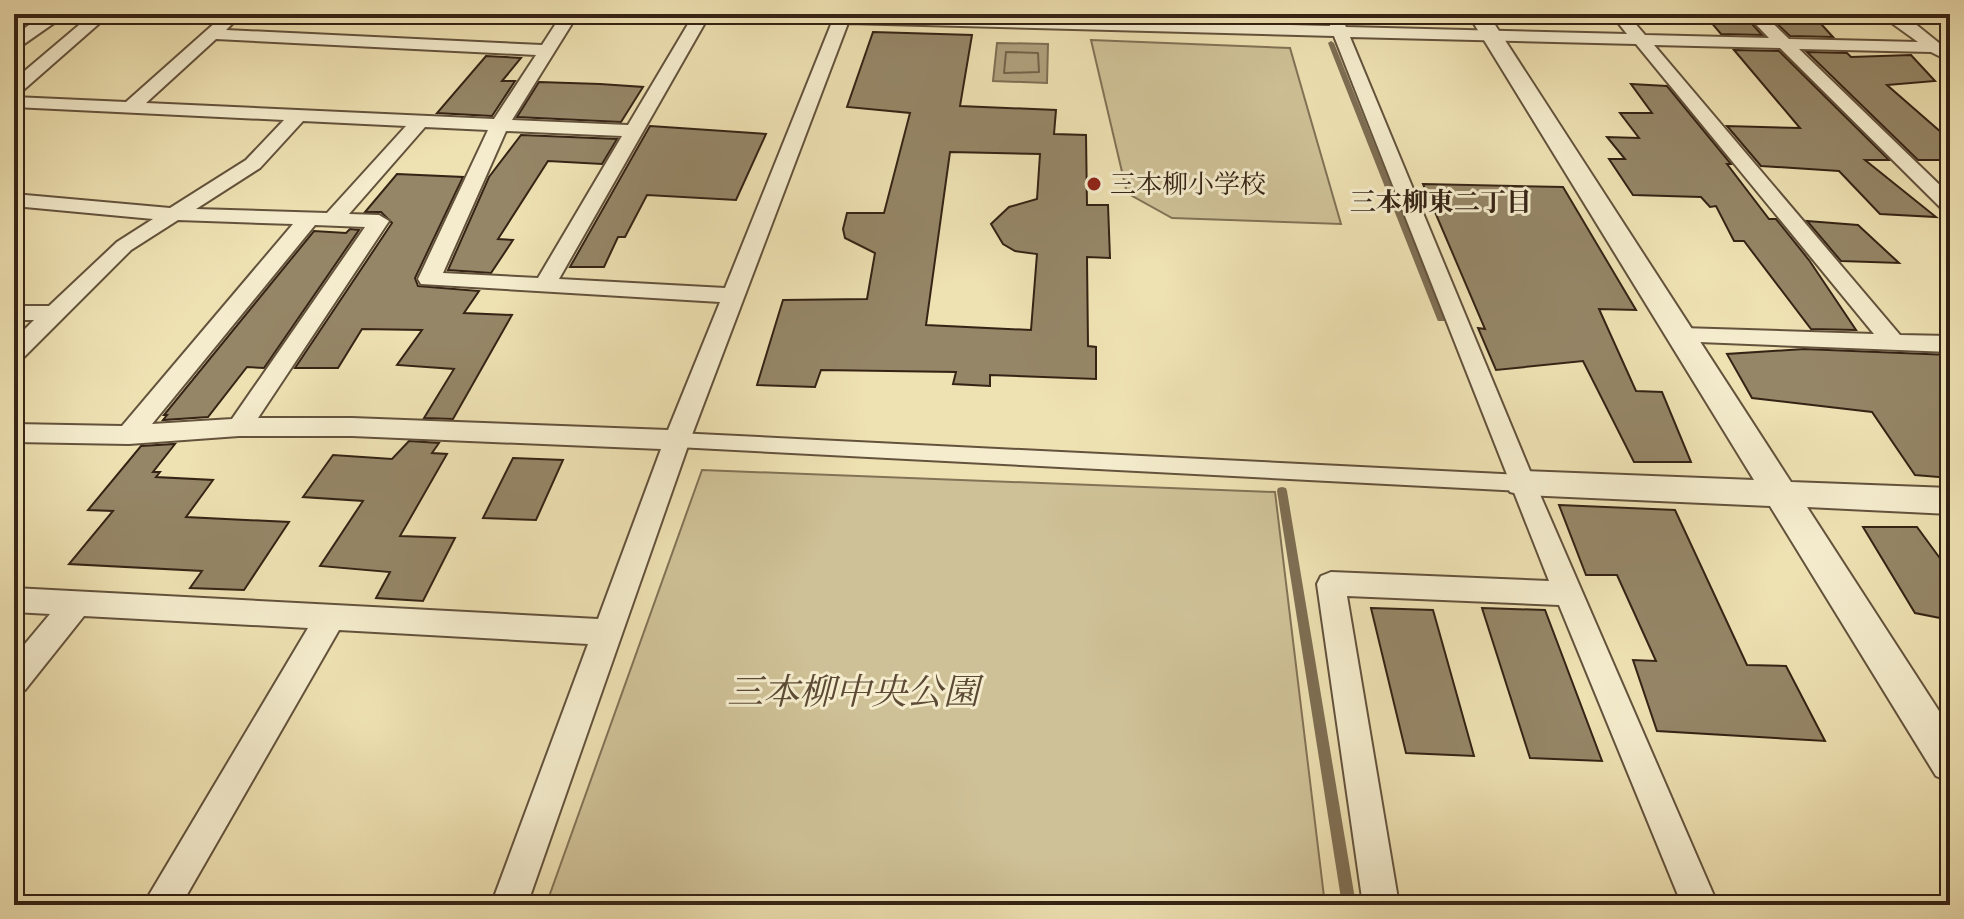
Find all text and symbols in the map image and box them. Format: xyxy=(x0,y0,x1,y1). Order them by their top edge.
place label: 三本柳小学校 xyxy=(1110,169,1266,200)
marker: 三本柳小学校 xyxy=(1085,175,1103,193)
district label: 三本柳東二丁目 xyxy=(1350,187,1532,218)
park label: 三本柳中央公園 xyxy=(727,671,984,713)

